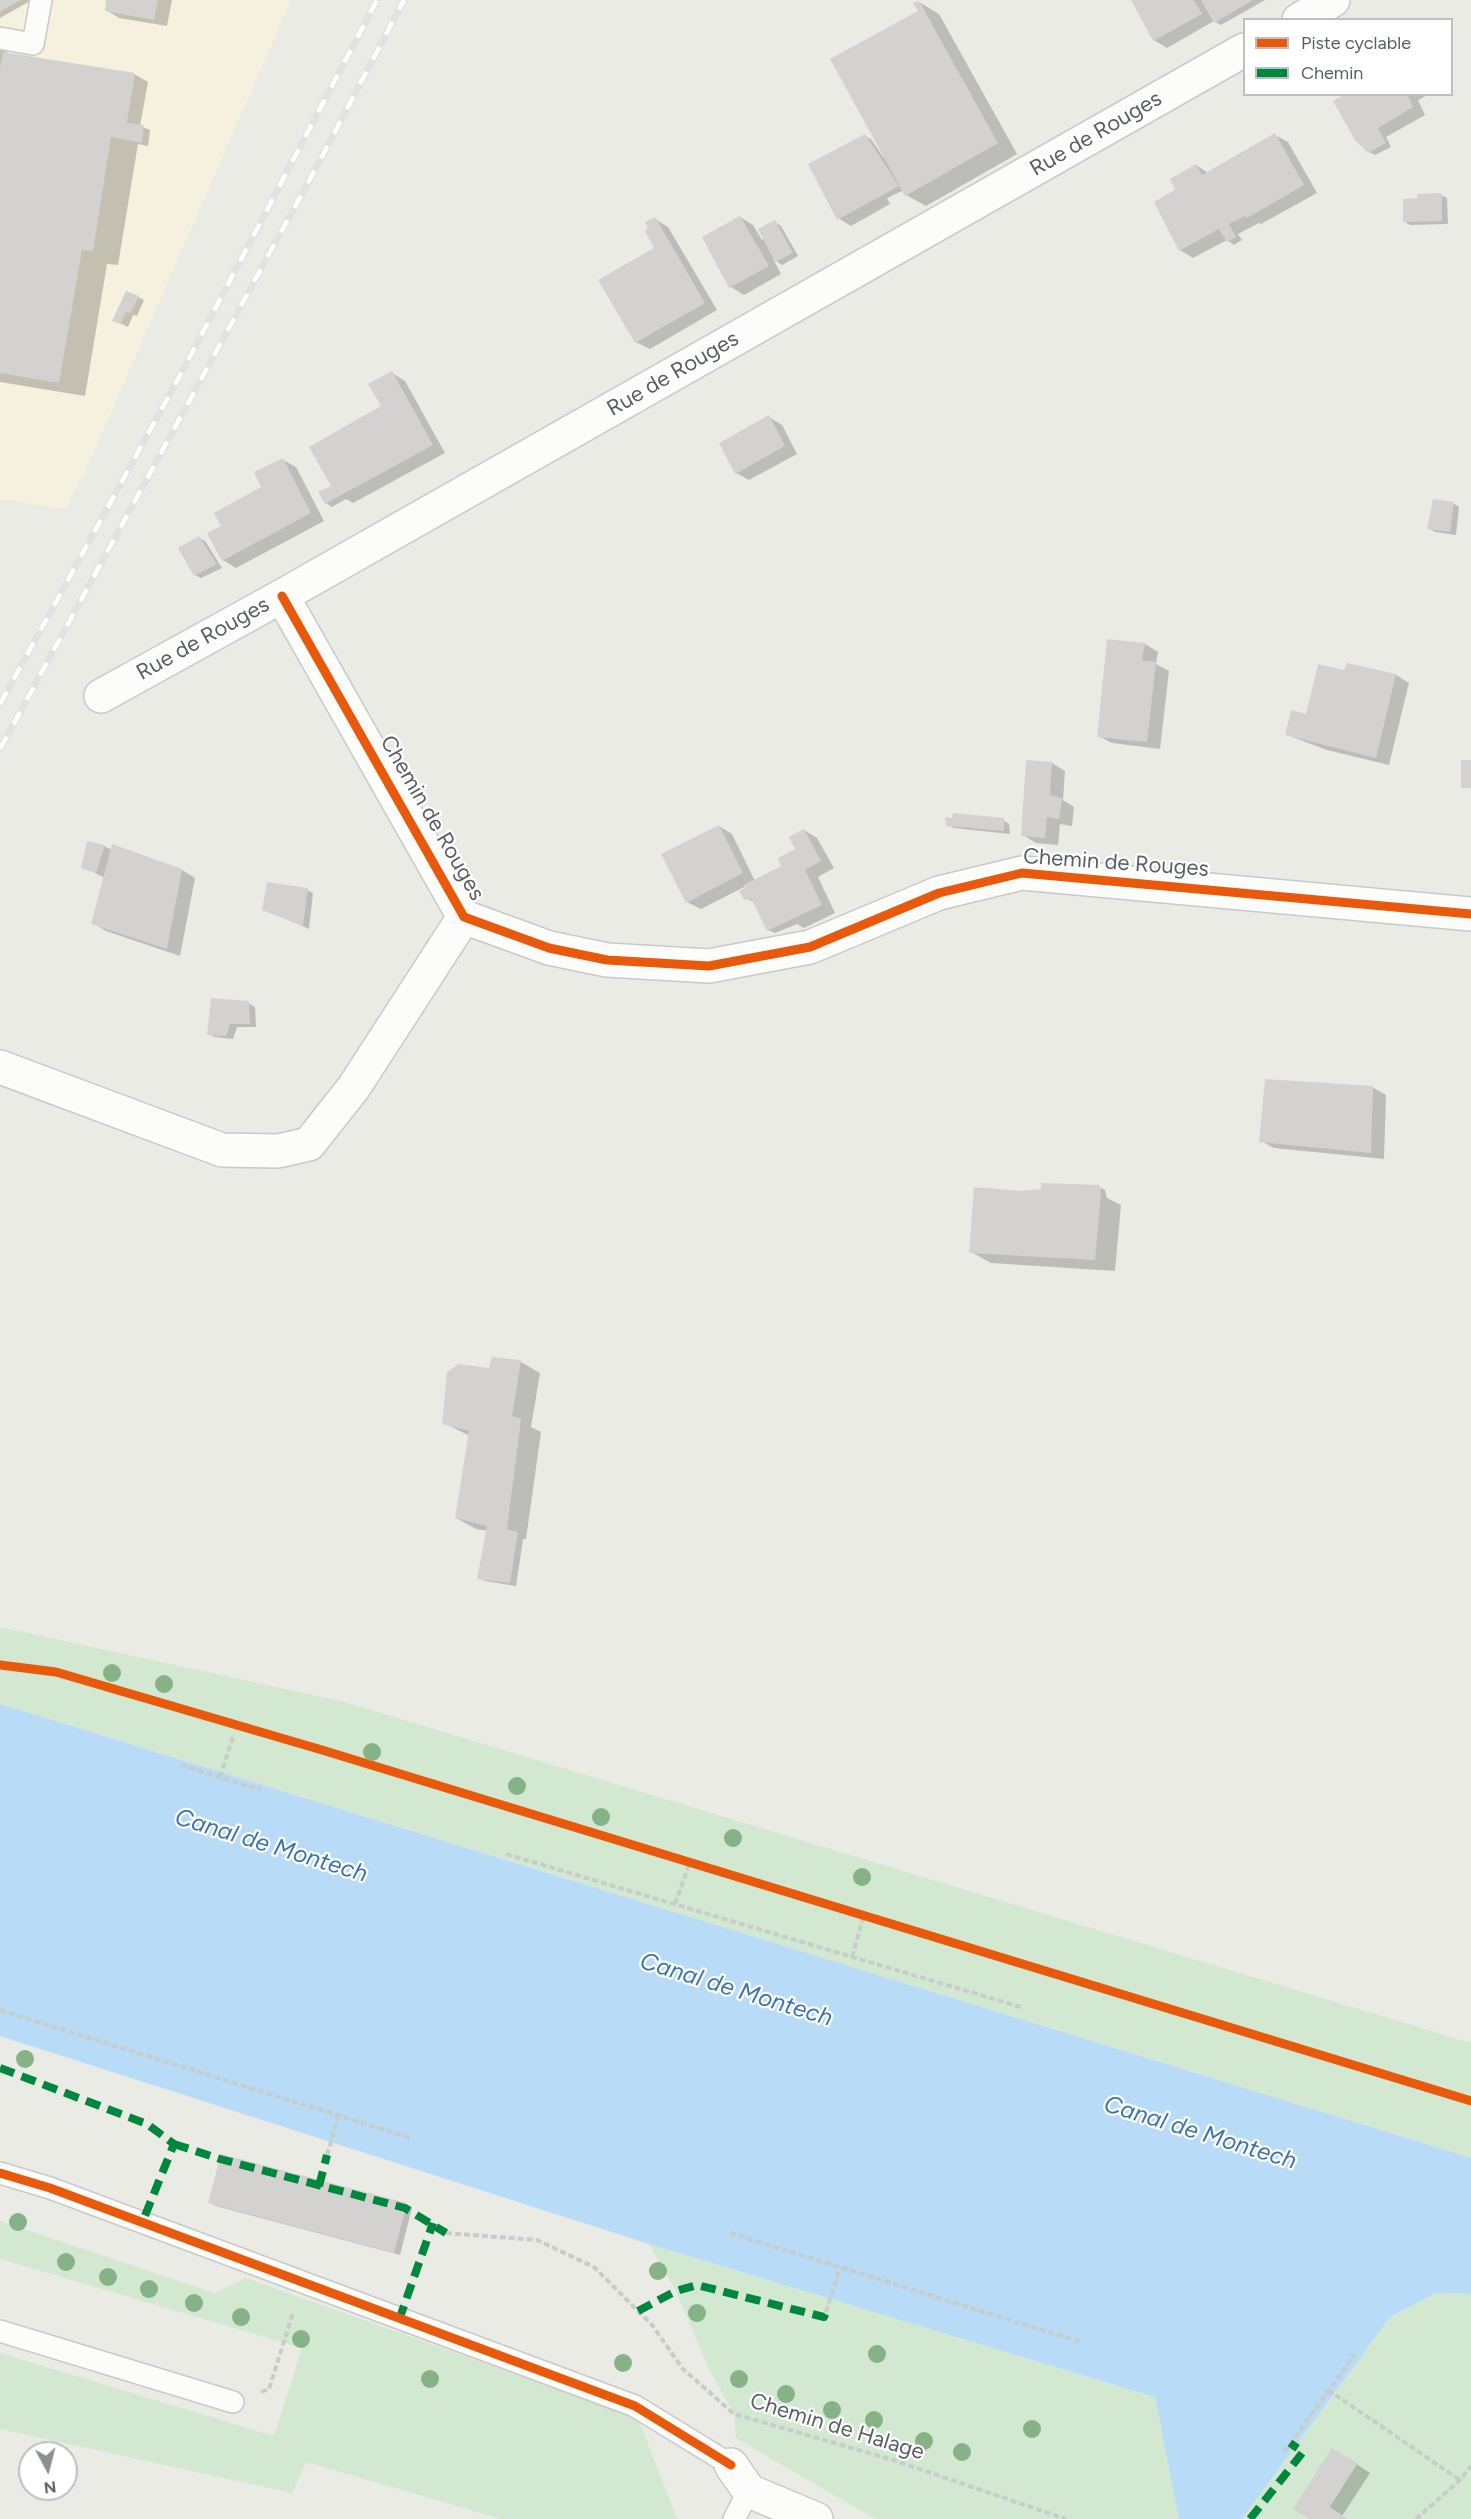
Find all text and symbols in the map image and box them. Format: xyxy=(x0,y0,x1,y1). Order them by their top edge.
legend xyxy=(1243,18,1453,96)
text: Piste cyclable xyxy=(1301,32,1411,54)
text: Chemin xyxy=(1301,62,1363,84)
street label: Rue de Rouges xyxy=(1025,86,1167,182)
street label: Rue de Rouges xyxy=(602,326,744,422)
street label: Rue de Rouges xyxy=(132,592,274,686)
street label: Chemin de Rouges xyxy=(374,731,490,905)
street label: Chemin de Rouges xyxy=(1022,843,1210,883)
water label: Canal de Montech xyxy=(171,1803,371,1889)
water label: Canal de Montech xyxy=(636,1947,836,2033)
water label: Canal de Montech xyxy=(1100,2090,1300,2176)
street label: Chemin de Halage xyxy=(747,2388,927,2466)
north arrow xyxy=(18,2441,78,2501)
text: N xyxy=(43,2477,57,2498)

